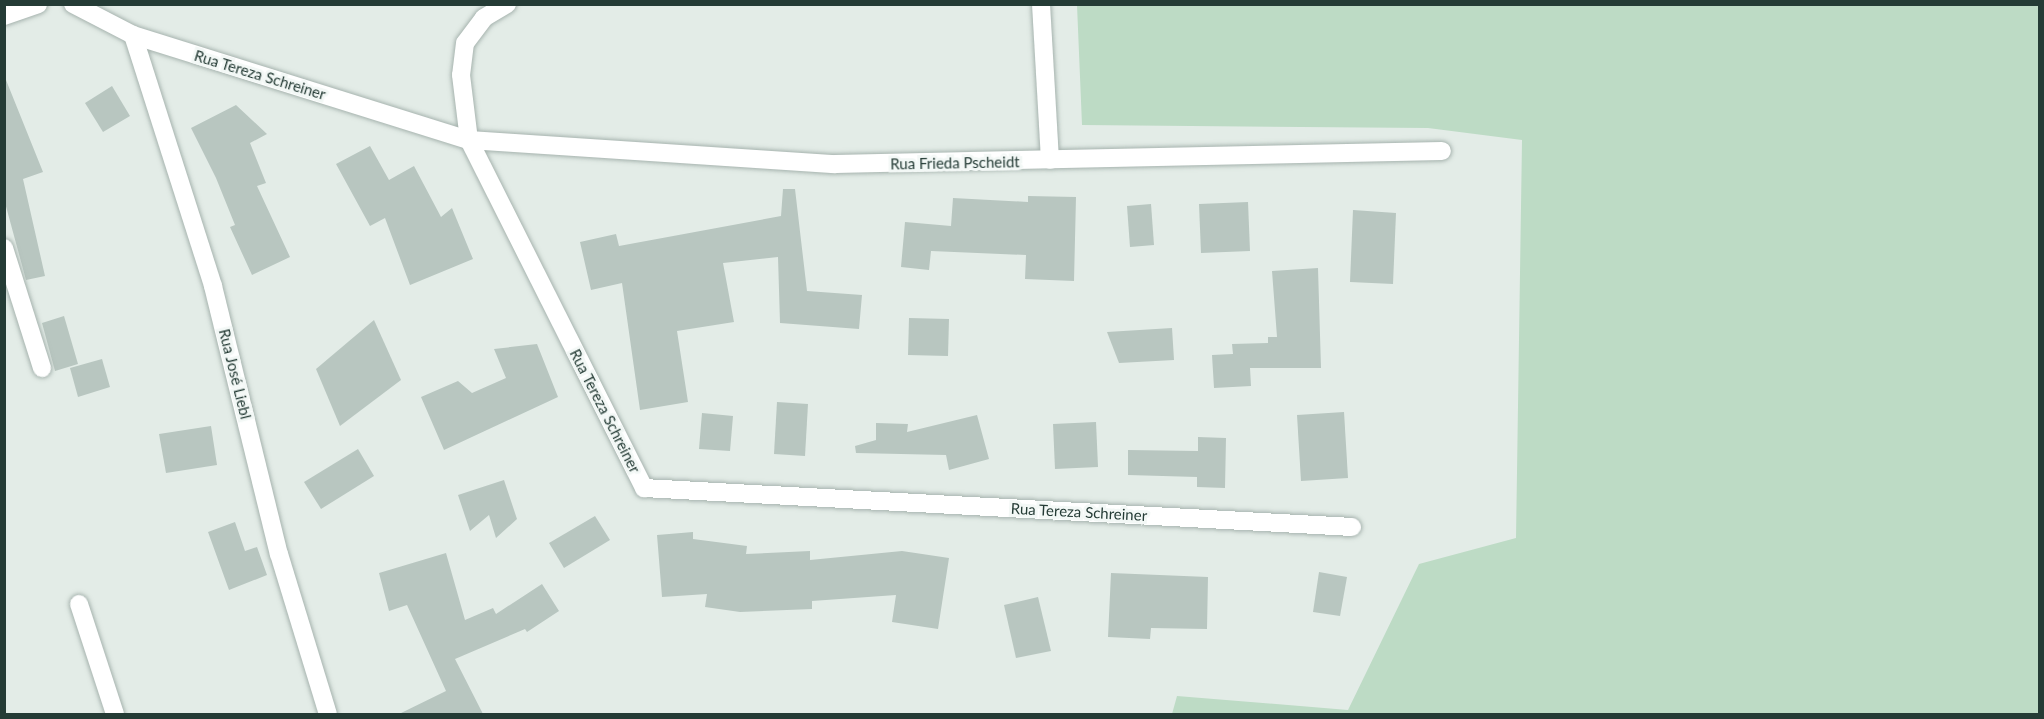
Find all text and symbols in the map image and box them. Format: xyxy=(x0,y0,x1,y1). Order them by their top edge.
street label: Rua Tereza Schreiner xyxy=(192,46,328,104)
street label: Rua Frieda Pscheidt xyxy=(890,153,1020,173)
street label: Rua José Liebl xyxy=(215,327,255,421)
street label: Rua Tereza Schreiner xyxy=(566,346,644,476)
street label: Rua Tereza Schreiner xyxy=(1010,499,1148,525)

